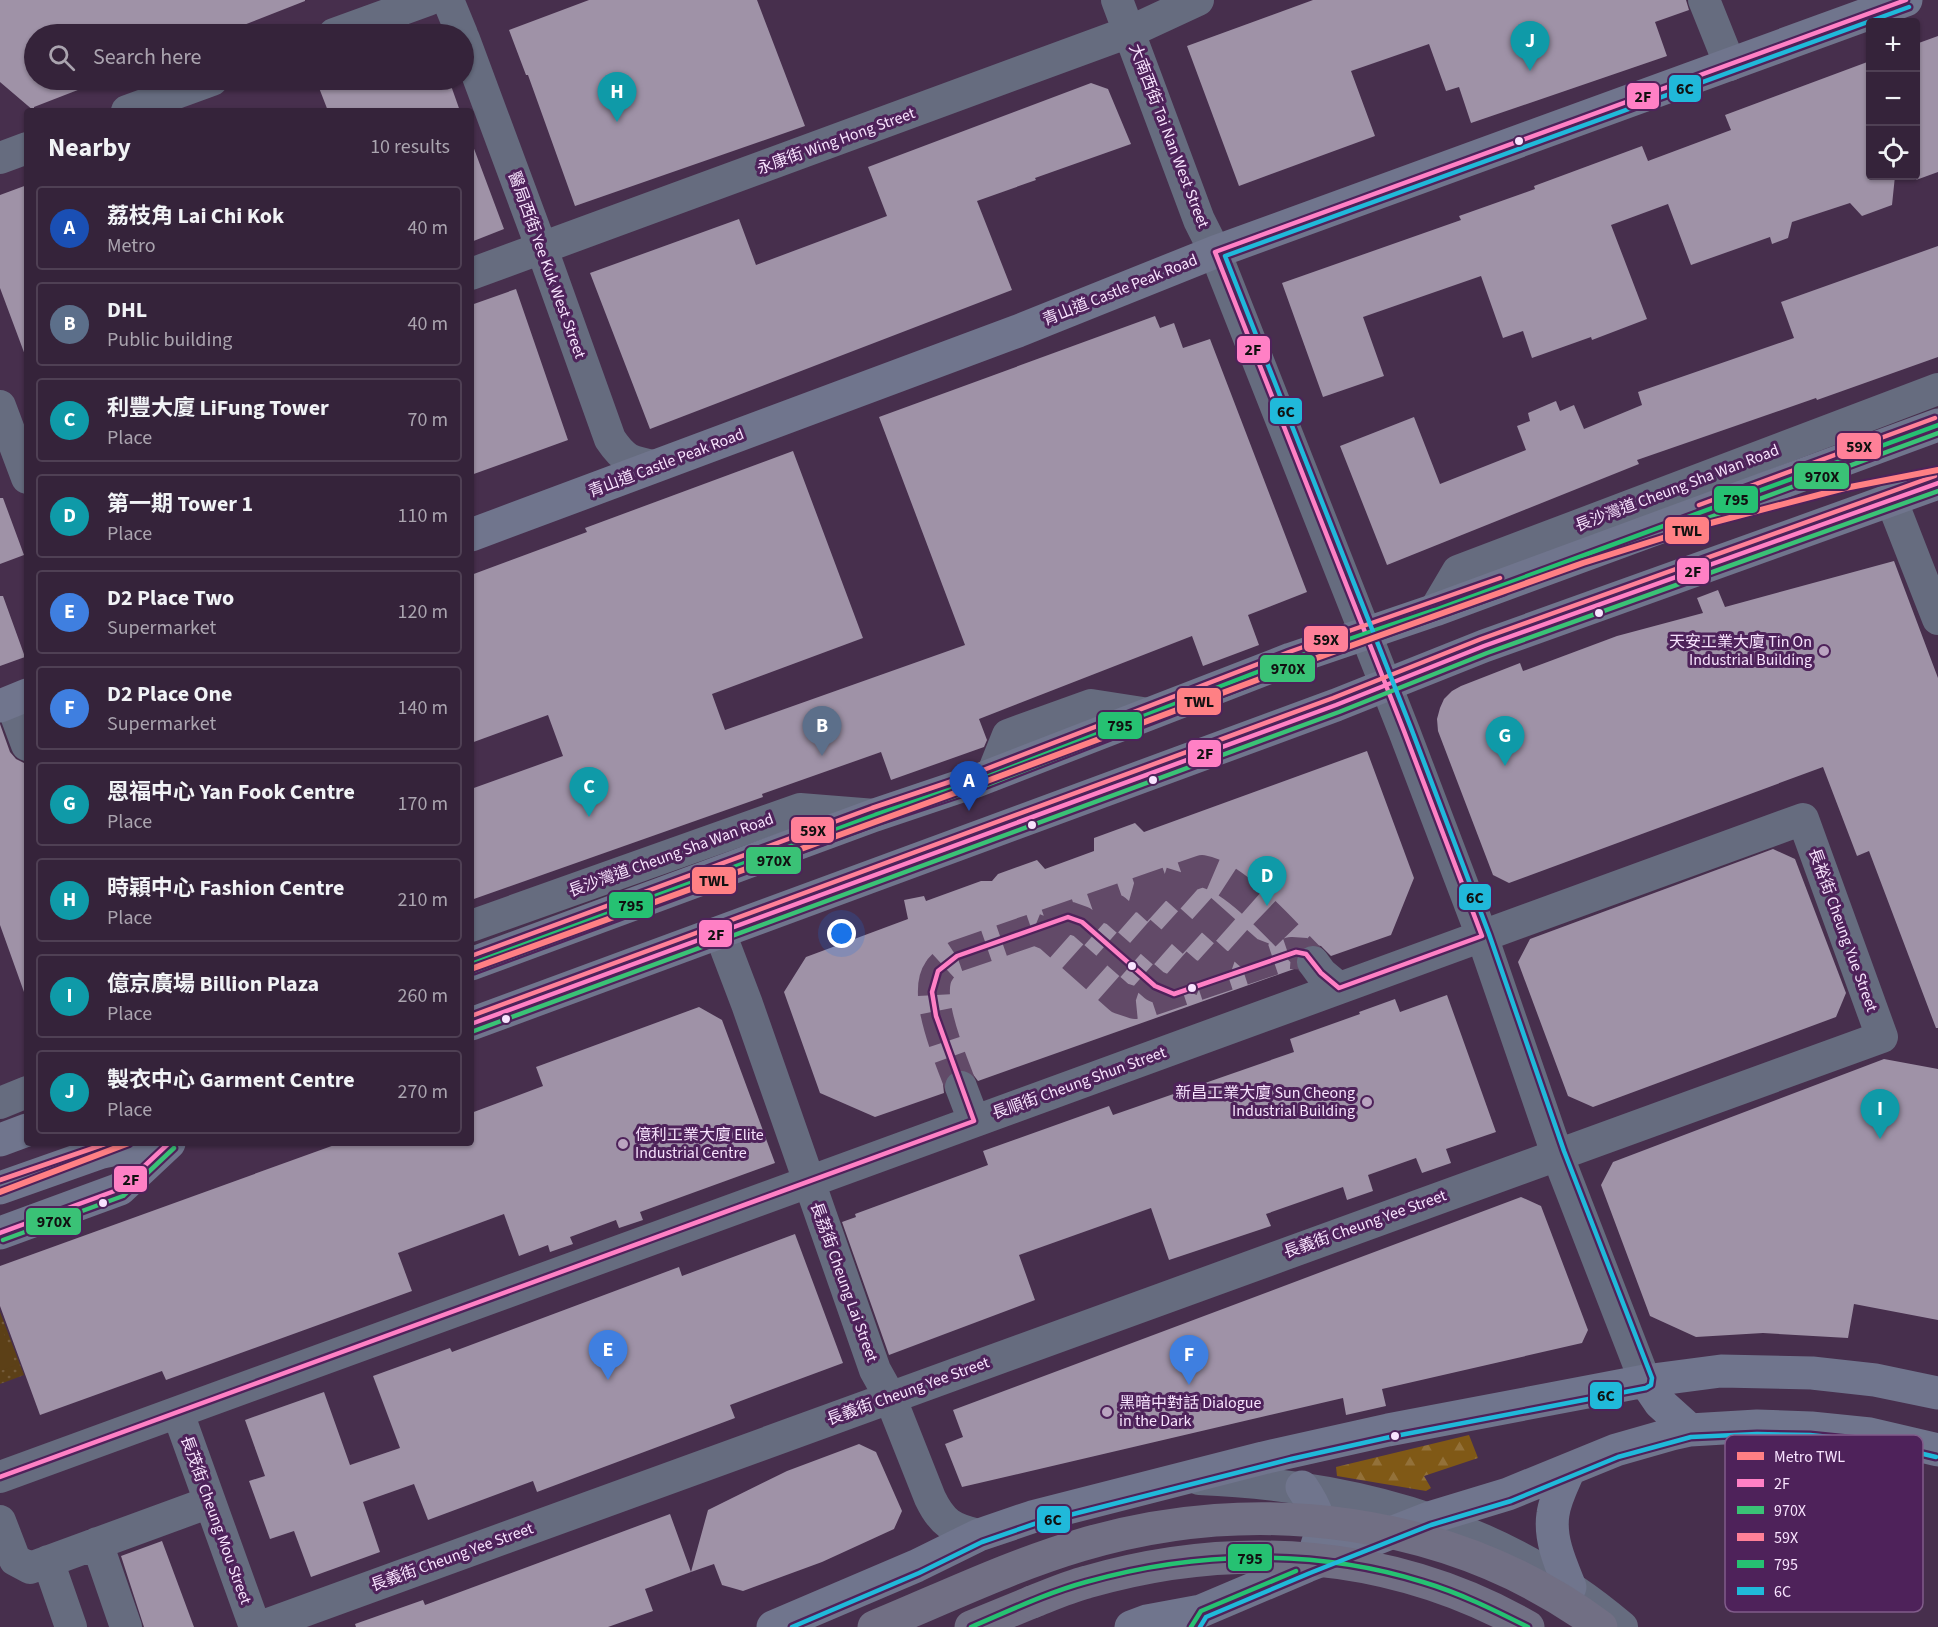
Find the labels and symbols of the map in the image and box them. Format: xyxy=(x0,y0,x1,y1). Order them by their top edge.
pin: J xyxy=(1510,22,1550,71)
street label: 大南西街 Tai Nan West Street xyxy=(1124,41,1215,232)
pin: H xyxy=(598,72,636,122)
line badge: 6C xyxy=(1668,74,1702,103)
text: 6C xyxy=(1676,78,1694,100)
line badge: 2F xyxy=(1626,82,1660,110)
text: 2F xyxy=(1635,86,1651,108)
street label: 永康街 Wing Hong Street xyxy=(754,102,919,180)
unlabelled marker xyxy=(1513,135,1525,147)
street label: 醫局西街 Yee Kuk West Street xyxy=(503,168,591,362)
street label: 青山道 Castle Peak Road xyxy=(1039,249,1201,331)
line badge: 2F xyxy=(1236,335,1271,364)
text: 2F xyxy=(1245,339,1261,361)
line badge: 6C xyxy=(1269,397,1303,425)
text: 6C xyxy=(1277,401,1295,423)
street label: 青山道 Castle Peak Road xyxy=(585,423,747,503)
line badge: 59X xyxy=(1836,432,1882,460)
text: 59X xyxy=(1846,436,1872,458)
street label: 長沙灣道 Cheung Sha Wan Road xyxy=(1572,439,1782,537)
line badge: 970X xyxy=(1793,462,1850,490)
text: 970X xyxy=(1805,466,1839,488)
line badge: 795 xyxy=(1713,485,1759,514)
text: 795 xyxy=(1723,489,1749,511)
line badge: TWL xyxy=(1664,516,1710,545)
text: TWL xyxy=(1672,520,1702,542)
line badge: 2F xyxy=(1676,557,1710,585)
text: 2F xyxy=(1685,561,1701,583)
unlabelled marker xyxy=(1593,607,1605,619)
line badge: 59X xyxy=(1303,625,1349,653)
text: 59X xyxy=(1313,629,1339,651)
place label: 天安工業大廈 Tin On Industrial Building xyxy=(1669,631,1812,671)
marker: 天安工業大廈 Tin On Industrial Building xyxy=(1817,644,1831,658)
line badge: 970X xyxy=(1259,654,1316,683)
text: 970X xyxy=(1271,658,1305,680)
line badge: TWL xyxy=(1176,687,1222,716)
text: TWL xyxy=(1184,691,1214,713)
pin: B xyxy=(802,706,842,756)
line badge: 795 xyxy=(1097,711,1143,740)
text: 795 xyxy=(1107,715,1133,737)
pin: G xyxy=(1486,716,1524,766)
line badge: 2F xyxy=(1187,739,1222,768)
text: 2F xyxy=(1197,743,1213,765)
pin: A xyxy=(950,762,988,811)
pin: C xyxy=(570,768,608,817)
unlabelled marker xyxy=(1147,774,1159,786)
street label: 長沙灣道 Cheung Sha Wan Road xyxy=(565,808,777,902)
line badge: 59X xyxy=(790,816,835,844)
unlabelled marker xyxy=(1026,819,1038,831)
text: 59X xyxy=(800,820,826,842)
street label: 長裕街 Cheung Yue Street xyxy=(1803,845,1883,1015)
line badge: 970X xyxy=(745,846,802,875)
text: 970X xyxy=(757,850,791,872)
pin: D xyxy=(1248,856,1286,906)
line badge: TWL xyxy=(691,866,737,895)
text: TWL xyxy=(699,870,729,892)
line badge: 6C xyxy=(1458,883,1492,911)
text: 6C xyxy=(1466,887,1484,909)
line badge: 795 xyxy=(608,891,654,919)
text: 795 xyxy=(618,895,644,917)
line badge: 2F xyxy=(698,919,733,948)
your location xyxy=(827,919,856,948)
text: 2F xyxy=(708,924,724,946)
unlabelled marker xyxy=(1126,960,1138,972)
unlabelled marker xyxy=(1186,982,1198,994)
unlabelled marker xyxy=(500,1013,512,1025)
street label: 長順街 Cheung Shun Street xyxy=(989,1041,1170,1125)
place label: 新昌工業大廈 Sun Cheong Industrial Building xyxy=(1175,1082,1355,1122)
pin: I xyxy=(1860,1090,1900,1139)
marker: 新昌工業大廈 Sun Cheong Industrial Building xyxy=(1360,1095,1374,1109)
place label: 億利工業大廈 Elite Industrial Centre xyxy=(635,1124,764,1164)
marker: 億利工業大廈 Elite Industrial Centre xyxy=(616,1137,630,1151)
line badge: 2F xyxy=(113,1165,148,1193)
text: 2F xyxy=(123,1169,139,1191)
street label: 長義街 Cheung Yee Street xyxy=(1281,1184,1450,1264)
unlabelled marker xyxy=(97,1197,109,1209)
street label: 長荔街 Cheung Lai Street xyxy=(805,1199,883,1366)
line badge: 970X xyxy=(25,1207,82,1236)
text: 970X xyxy=(37,1211,71,1233)
pin: E xyxy=(588,1330,628,1380)
pin: F xyxy=(1170,1336,1208,1385)
street label: 長義街 Cheung Yee Street xyxy=(824,1351,993,1431)
line badge: 6C xyxy=(1589,1381,1623,1410)
text: 6C xyxy=(1597,1385,1615,1407)
place label: 黑暗中對話 Dialogue in the Dark xyxy=(1119,1392,1262,1432)
marker: 黑暗中對話 Dialogue in the Dark xyxy=(1100,1405,1114,1419)
unlabelled marker xyxy=(1389,1430,1401,1442)
street label: 長茂街 Cheung Mou Street xyxy=(175,1433,257,1608)
legend xyxy=(1725,1435,1923,1612)
text: Metro TWL xyxy=(1774,1446,1845,1468)
text: 2F xyxy=(1774,1473,1790,1495)
text: 970X xyxy=(1774,1500,1806,1522)
line badge: 6C xyxy=(1036,1505,1071,1534)
text: 6C xyxy=(1044,1509,1062,1531)
street label: 長義街 Cheung Yee Street xyxy=(368,1517,537,1597)
text: 59X xyxy=(1774,1527,1798,1549)
line badge: 795 xyxy=(1227,1543,1273,1572)
text: 795 xyxy=(1237,1548,1263,1570)
text: 795 xyxy=(1774,1554,1798,1576)
text: 6C xyxy=(1774,1581,1791,1603)

